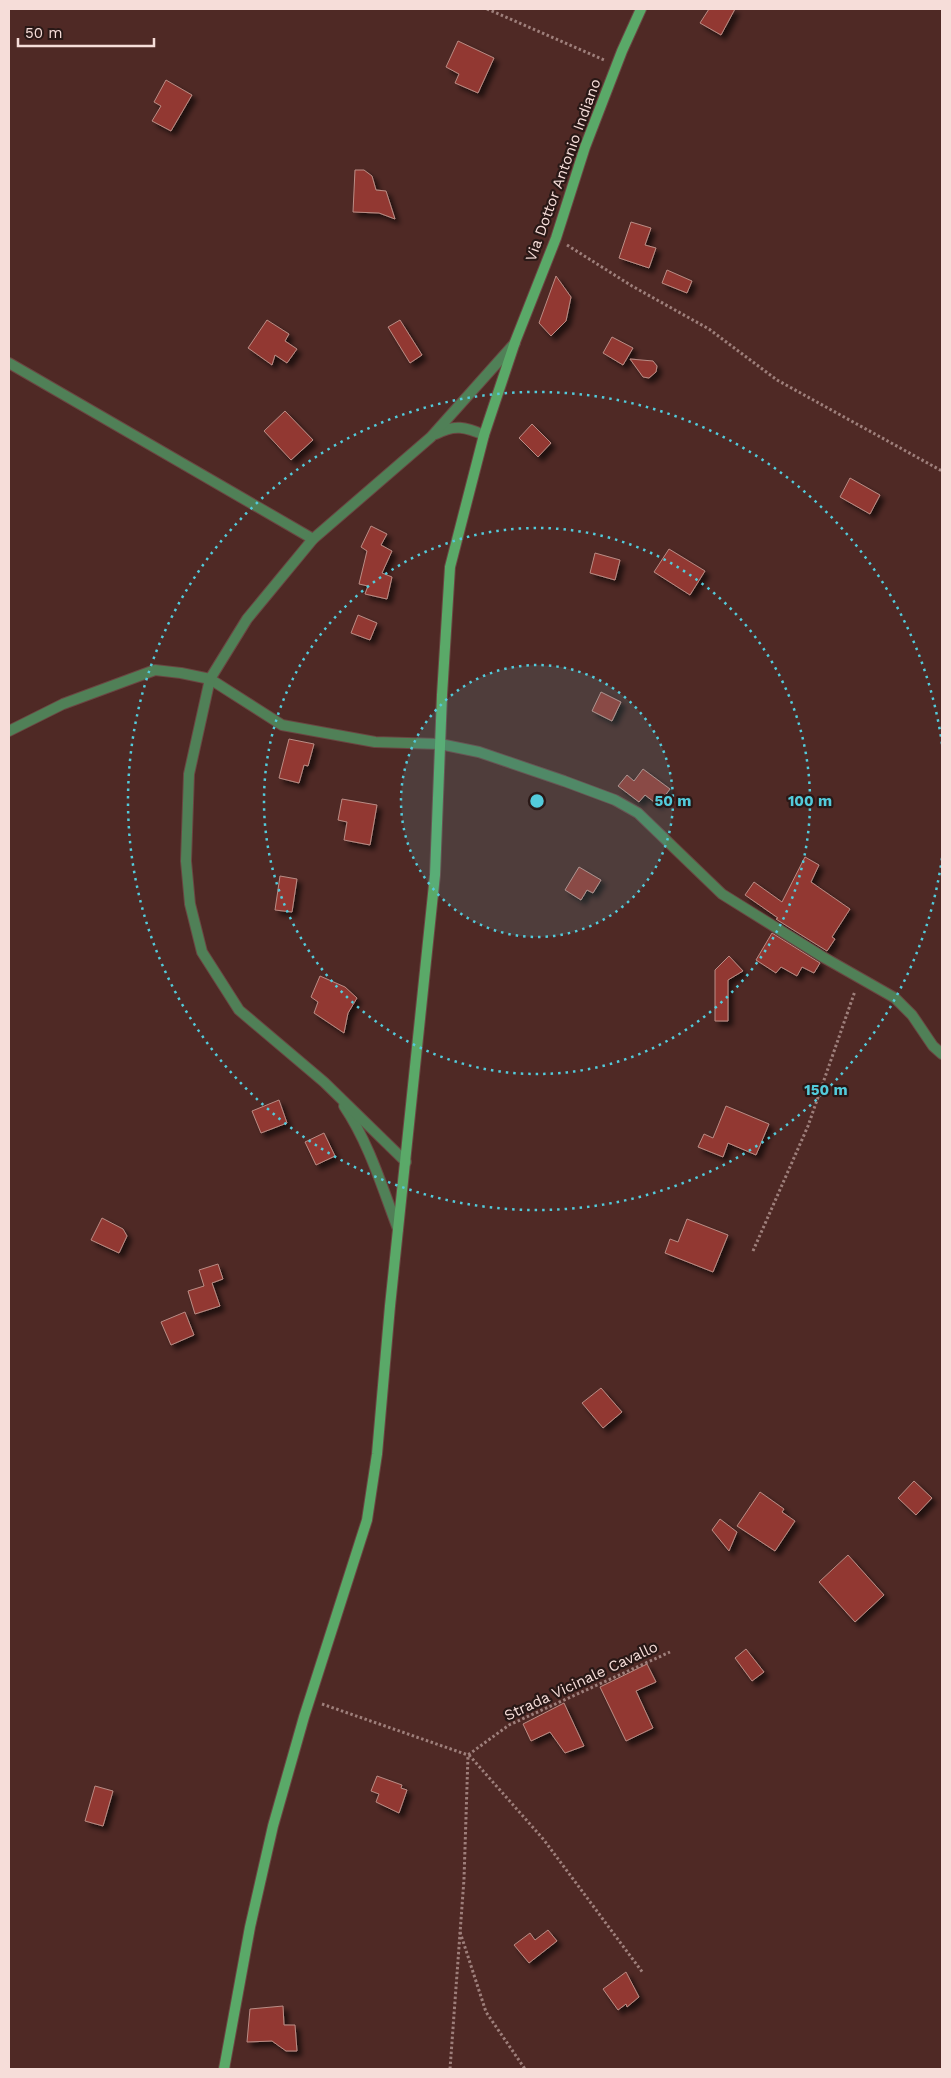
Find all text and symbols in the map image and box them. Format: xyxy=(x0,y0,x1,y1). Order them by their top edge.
scale bar xyxy=(18,15,154,47)
text: 50 m xyxy=(25,24,62,42)
street label: Via Dottor Antonio Indiano xyxy=(522,76,604,264)
centre of rings xyxy=(528,792,546,810)
text: 50 m xyxy=(655,792,691,810)
text: 100 m xyxy=(788,792,832,810)
text: 150 m xyxy=(804,1081,848,1099)
street label: Strada Vicinale Cavallo xyxy=(501,1637,661,1725)

